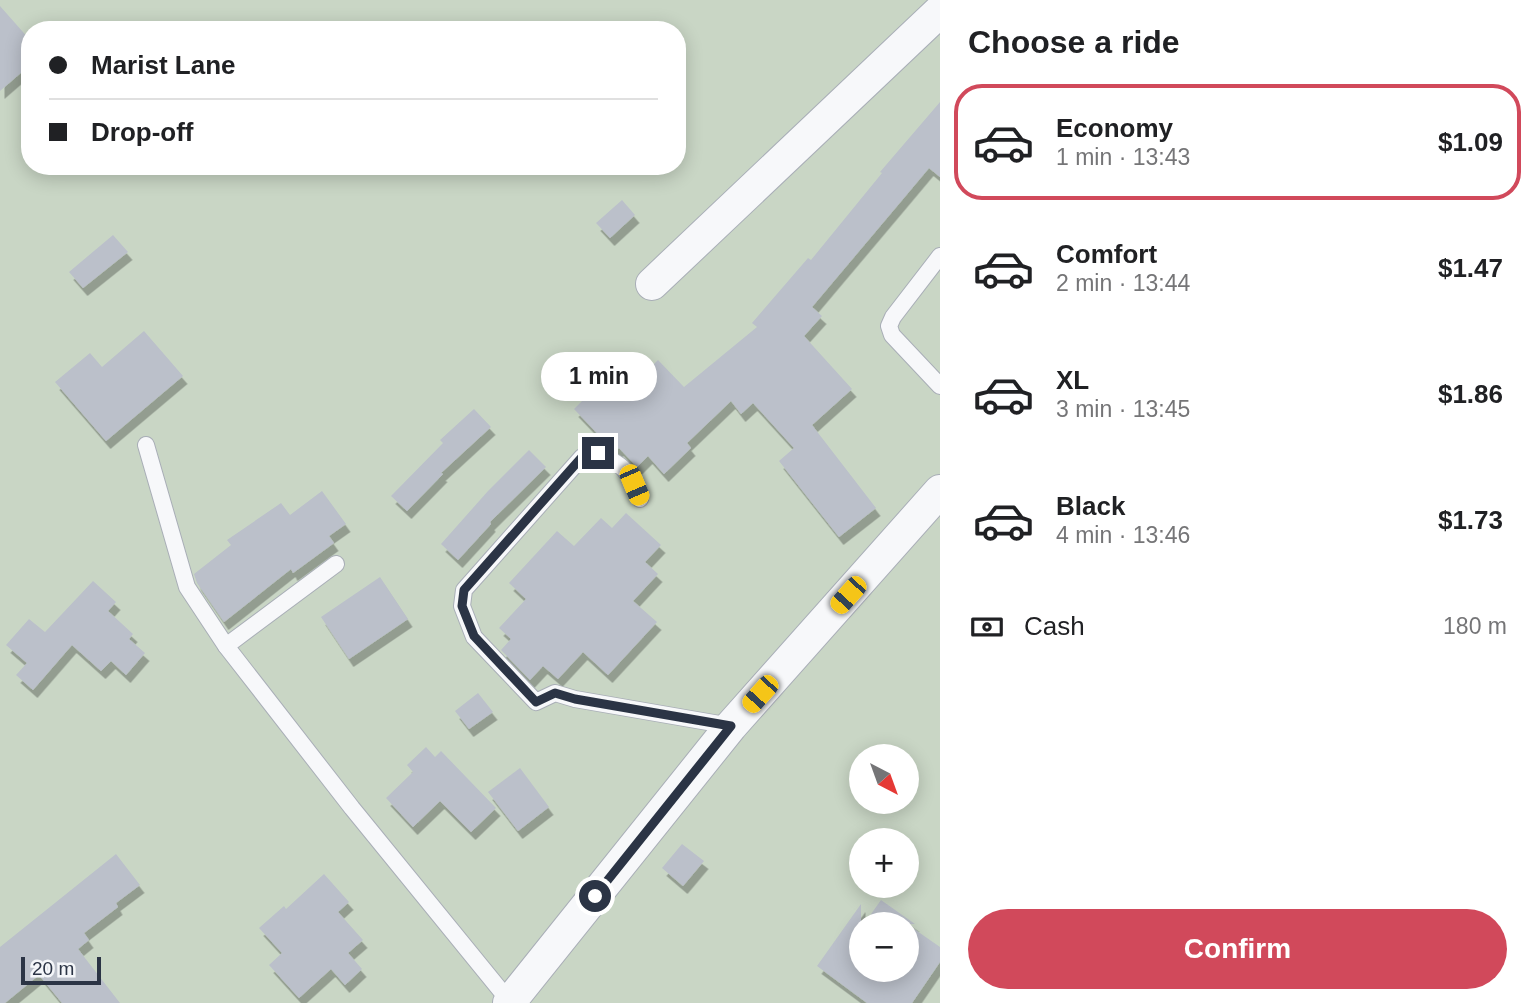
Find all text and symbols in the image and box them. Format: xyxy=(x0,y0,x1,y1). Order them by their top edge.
text: Choose a ride xyxy=(968,24,1180,60)
text: Marist Lane xyxy=(91,50,236,80)
icon: car xyxy=(972,111,1035,174)
text: Economy xyxy=(1056,113,1173,143)
text: Drop-off xyxy=(91,117,194,147)
text: $1.09 xyxy=(1438,127,1503,157)
text: 1 min · 13:43 xyxy=(1056,144,1190,170)
icon: car xyxy=(972,237,1035,300)
text: Comfort xyxy=(1056,239,1157,269)
text: $1.47 xyxy=(1438,253,1503,283)
text: 2 min · 13:44 xyxy=(1056,270,1190,296)
callout: 1 min xyxy=(540,351,656,400)
text: 1 min xyxy=(569,363,629,389)
icon: car xyxy=(972,363,1035,426)
text: XL xyxy=(1056,365,1089,395)
text: $1.86 xyxy=(1438,379,1503,409)
text: 3 min · 13:45 xyxy=(1056,396,1190,422)
route end xyxy=(582,437,614,469)
car xyxy=(617,462,652,508)
icon: car xyxy=(972,489,1035,552)
text: Black xyxy=(1056,491,1125,521)
text: $1.73 xyxy=(1438,505,1503,535)
text: 4 min · 13:46 xyxy=(1056,522,1190,548)
car xyxy=(827,572,870,618)
icon: cash xyxy=(968,608,1006,646)
text: Cash xyxy=(1024,611,1085,641)
text: 180 m xyxy=(1443,613,1507,639)
car xyxy=(739,671,782,717)
north arrow xyxy=(849,744,919,814)
map controls xyxy=(849,744,919,982)
button: + xyxy=(849,828,919,898)
route start xyxy=(579,880,611,912)
button: Confirm xyxy=(968,909,1507,989)
button: − xyxy=(849,912,919,982)
scale bar xyxy=(21,954,102,986)
text: 20 m xyxy=(32,958,74,979)

